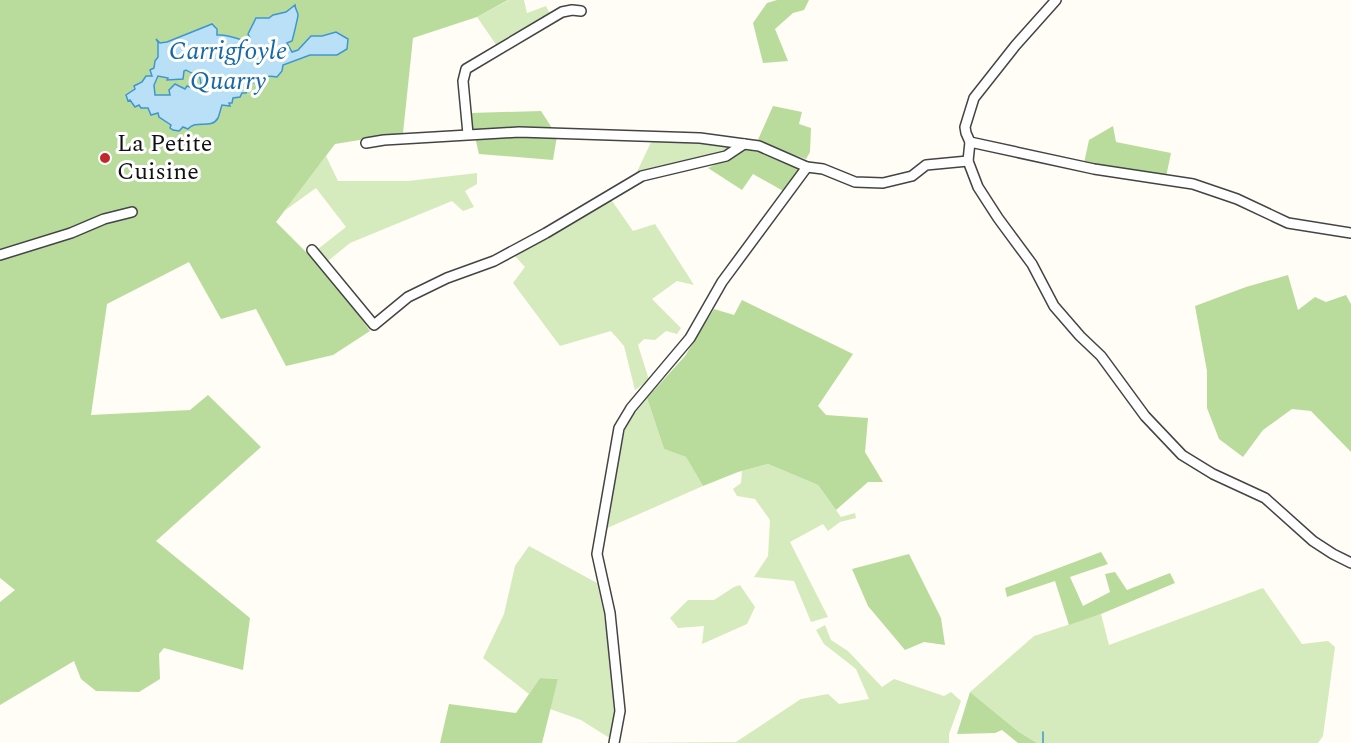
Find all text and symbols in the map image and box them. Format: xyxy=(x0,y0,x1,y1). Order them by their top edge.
water label: Carrigfoyle Quarry xyxy=(169,31,287,101)
place label: La Petite Cuisine xyxy=(117,126,212,190)
marker: La Petite Cuisine xyxy=(98,151,112,165)

